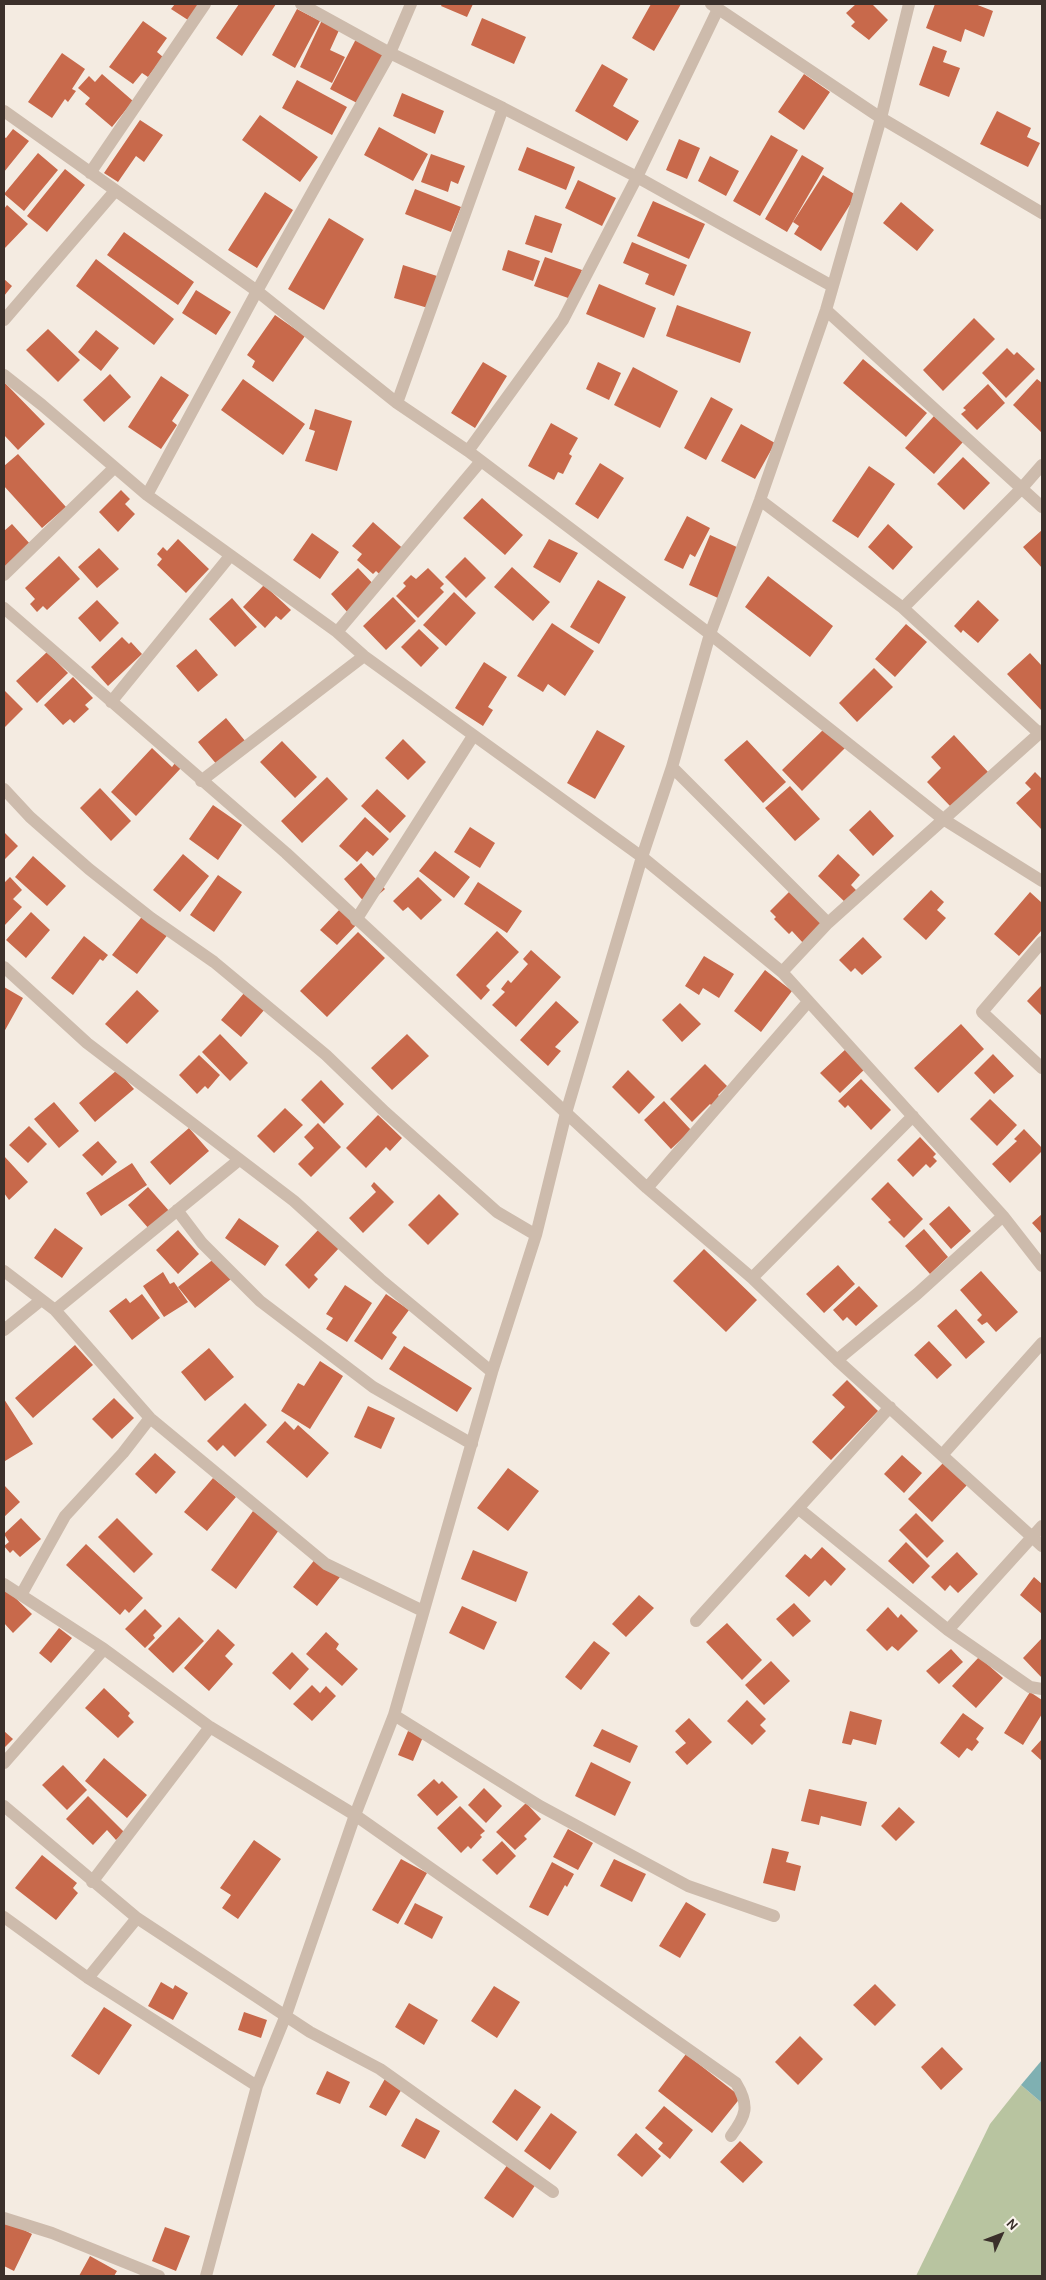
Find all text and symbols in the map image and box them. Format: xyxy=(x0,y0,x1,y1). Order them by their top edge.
north arrow xyxy=(976,2210,1026,2260)
text: N xyxy=(1003,2215,1022,2234)

